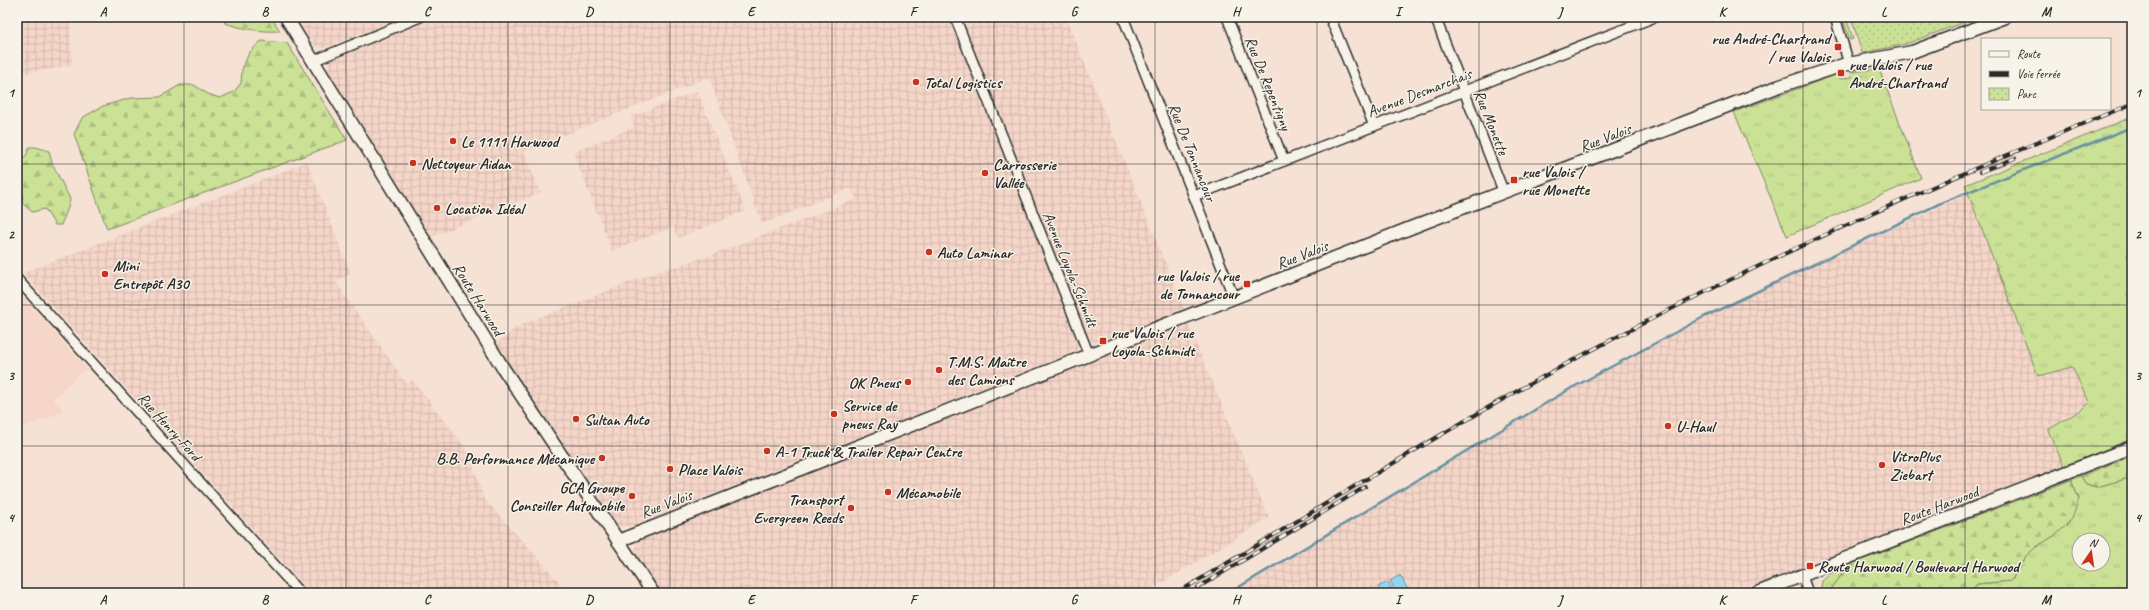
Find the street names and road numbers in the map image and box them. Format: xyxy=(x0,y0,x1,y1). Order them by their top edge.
street label: Rue De Repentigny xyxy=(1240,33,1297,135)
street label: Avenue Desmarchais xyxy=(1364,63,1476,122)
street label: Rue Monette xyxy=(1469,87,1514,160)
street label: Rue De Tonnancour xyxy=(1163,100,1221,206)
street label: Rue Valois xyxy=(1577,118,1635,157)
street label: Avenue Loyola-Schmidt xyxy=(1038,209,1103,332)
street label: Rue Valois xyxy=(1274,235,1332,274)
street label: Route Harwood xyxy=(448,259,510,342)
street label: Rue Henry-Ford xyxy=(133,388,207,467)
street label: Route Harwood xyxy=(1897,481,1984,530)
street label: Rue Valois xyxy=(638,484,696,523)

